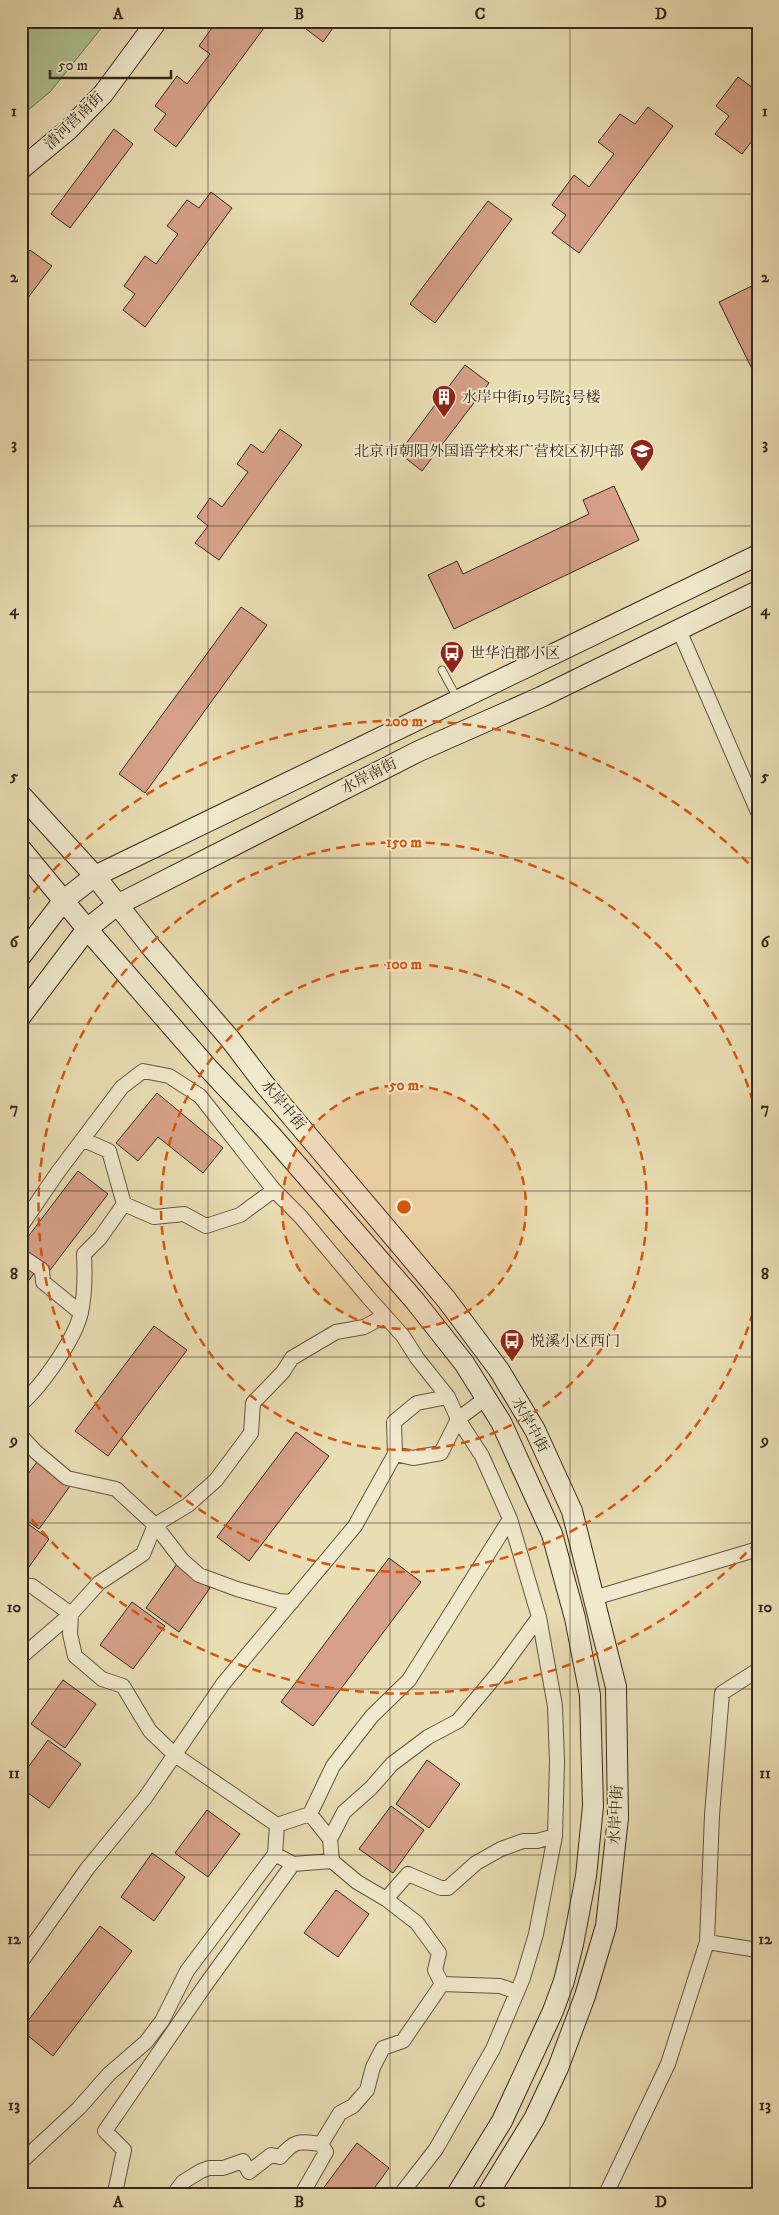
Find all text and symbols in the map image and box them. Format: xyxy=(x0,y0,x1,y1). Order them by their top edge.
text: A xyxy=(112,4,124,24)
text: B xyxy=(294,4,304,24)
text: C xyxy=(475,4,485,24)
text: D xyxy=(655,4,667,24)
scale bar xyxy=(50,48,171,80)
text: 50 m xyxy=(58,56,88,75)
street label: 清河营南街 xyxy=(40,88,108,154)
text: 1 xyxy=(11,101,17,121)
text: 1 xyxy=(762,101,768,121)
text: 2 xyxy=(10,267,19,287)
text: 2 xyxy=(761,267,770,287)
building icon: 水岸中街19号院3号楼 xyxy=(431,384,457,418)
place label: 水岸中街19号院3号楼 xyxy=(462,388,601,407)
text: 3 xyxy=(11,434,17,454)
text: 3 xyxy=(762,434,768,454)
school or university icon: 北京市朝阳外国语学校来广营校区初中部 xyxy=(629,438,655,472)
place label: 北京市朝阳外国语学校来广营校区初中部 xyxy=(354,442,624,461)
text: 4 xyxy=(8,600,19,620)
text: 4 xyxy=(759,600,770,620)
bus stop icon: 世华泊郡小区 xyxy=(439,640,465,674)
place label: 世华泊郡小区 xyxy=(470,644,560,663)
text: 200 m xyxy=(385,712,424,731)
street label: 水岸南街 xyxy=(338,754,400,798)
text: 5 xyxy=(9,766,18,786)
text: 5 xyxy=(760,766,769,786)
text: 150 m xyxy=(386,833,422,852)
text: 6 xyxy=(10,932,20,952)
text: 6 xyxy=(761,932,771,952)
text: 100 m xyxy=(386,955,423,974)
street label: 水岸中街 xyxy=(256,1076,310,1134)
text: 50 m xyxy=(388,1076,420,1095)
text: 7 xyxy=(10,1098,18,1118)
text: 7 xyxy=(761,1098,769,1118)
centre of rings xyxy=(395,1198,413,1216)
text: 8 xyxy=(10,1264,18,1284)
text: 8 xyxy=(761,1264,769,1284)
bus stop icon: 悦溪小区西门 xyxy=(499,1328,525,1362)
place label: 悦溪小区西门 xyxy=(530,1332,620,1351)
street label: 水岸中街 xyxy=(507,1394,553,1456)
text: 9 xyxy=(9,1430,18,1450)
text: 9 xyxy=(760,1430,769,1450)
text: 10 xyxy=(7,1597,22,1617)
text: 10 xyxy=(758,1597,773,1617)
text: 11 xyxy=(8,1763,20,1783)
text: 11 xyxy=(759,1763,771,1783)
street label: 水岸中街 xyxy=(605,1785,627,1845)
text: 12 xyxy=(7,1929,22,1949)
text: 12 xyxy=(758,1929,773,1949)
text: 13 xyxy=(8,2095,20,2115)
text: 13 xyxy=(759,2095,771,2115)
text: A xyxy=(112,2192,124,2212)
text: B xyxy=(294,2192,304,2212)
text: C xyxy=(475,2192,485,2212)
text: D xyxy=(655,2192,667,2212)

